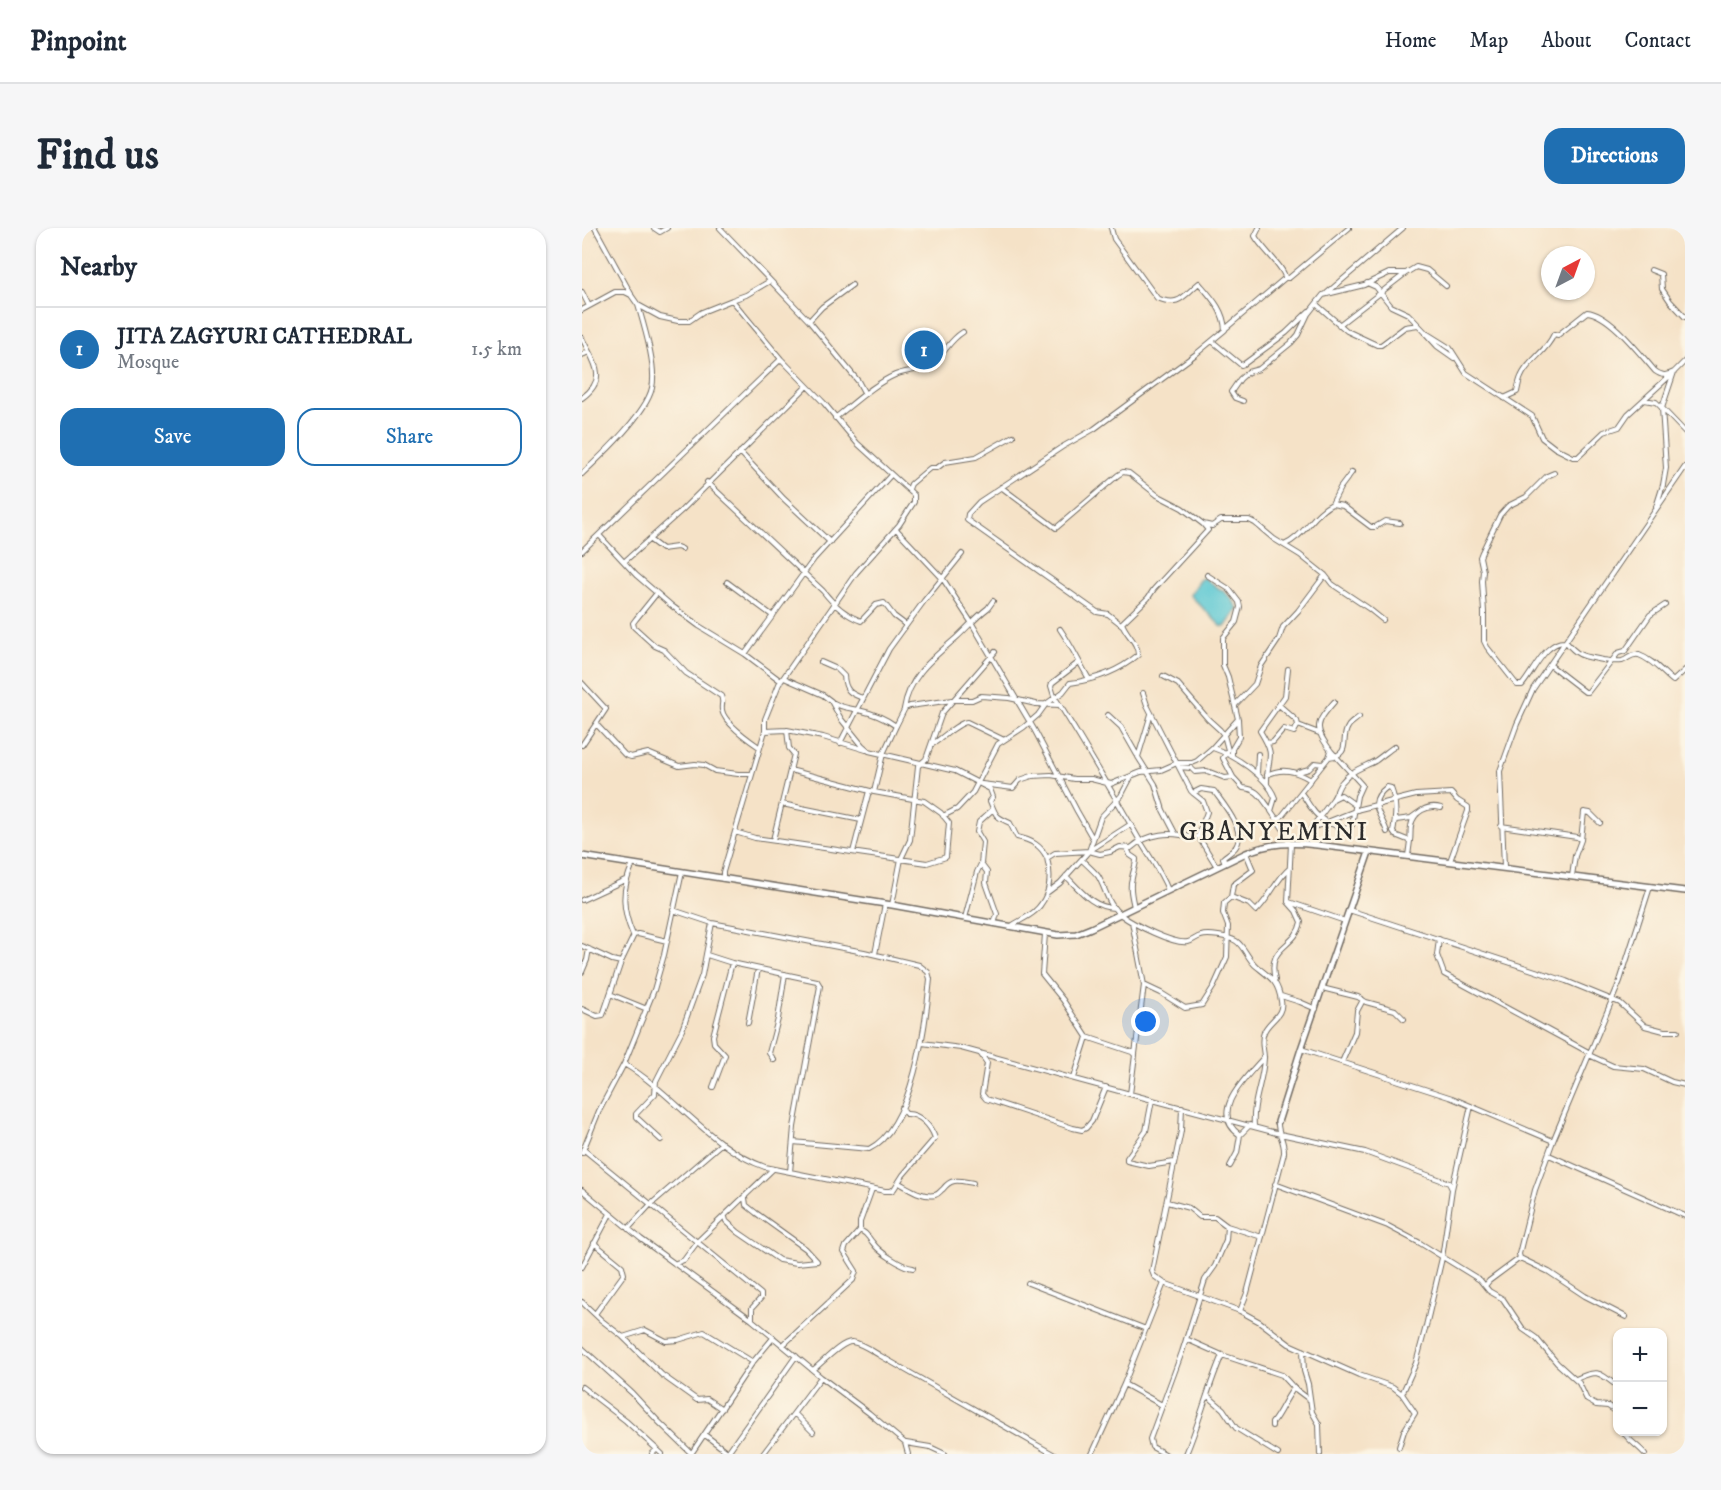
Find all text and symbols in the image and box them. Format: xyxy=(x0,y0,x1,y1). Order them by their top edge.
text: Pinpoint xyxy=(30,24,126,59)
text: Home xyxy=(1385,28,1437,54)
text: Map xyxy=(1470,28,1508,54)
text: About xyxy=(1541,28,1592,54)
text: Contact xyxy=(1625,28,1691,54)
button: Directions xyxy=(1544,128,1685,184)
text: Find us xyxy=(36,130,159,182)
north arrow xyxy=(1541,246,1595,300)
text: Nearby xyxy=(60,251,137,284)
text: JITA ZAGYURI CATHEDRAL xyxy=(117,323,412,350)
pin: 1 xyxy=(904,328,944,372)
text: 1 xyxy=(76,337,83,362)
text: 1.5 km xyxy=(471,337,522,362)
text: Mosque xyxy=(117,350,179,375)
button: Save xyxy=(60,408,285,466)
button: Share xyxy=(297,408,522,466)
district label: GBANYEMINI xyxy=(1179,816,1369,849)
your location xyxy=(1131,1007,1160,1036)
map controls xyxy=(1613,1328,1667,1436)
button: + xyxy=(1613,1328,1667,1382)
button: − xyxy=(1613,1382,1667,1436)

